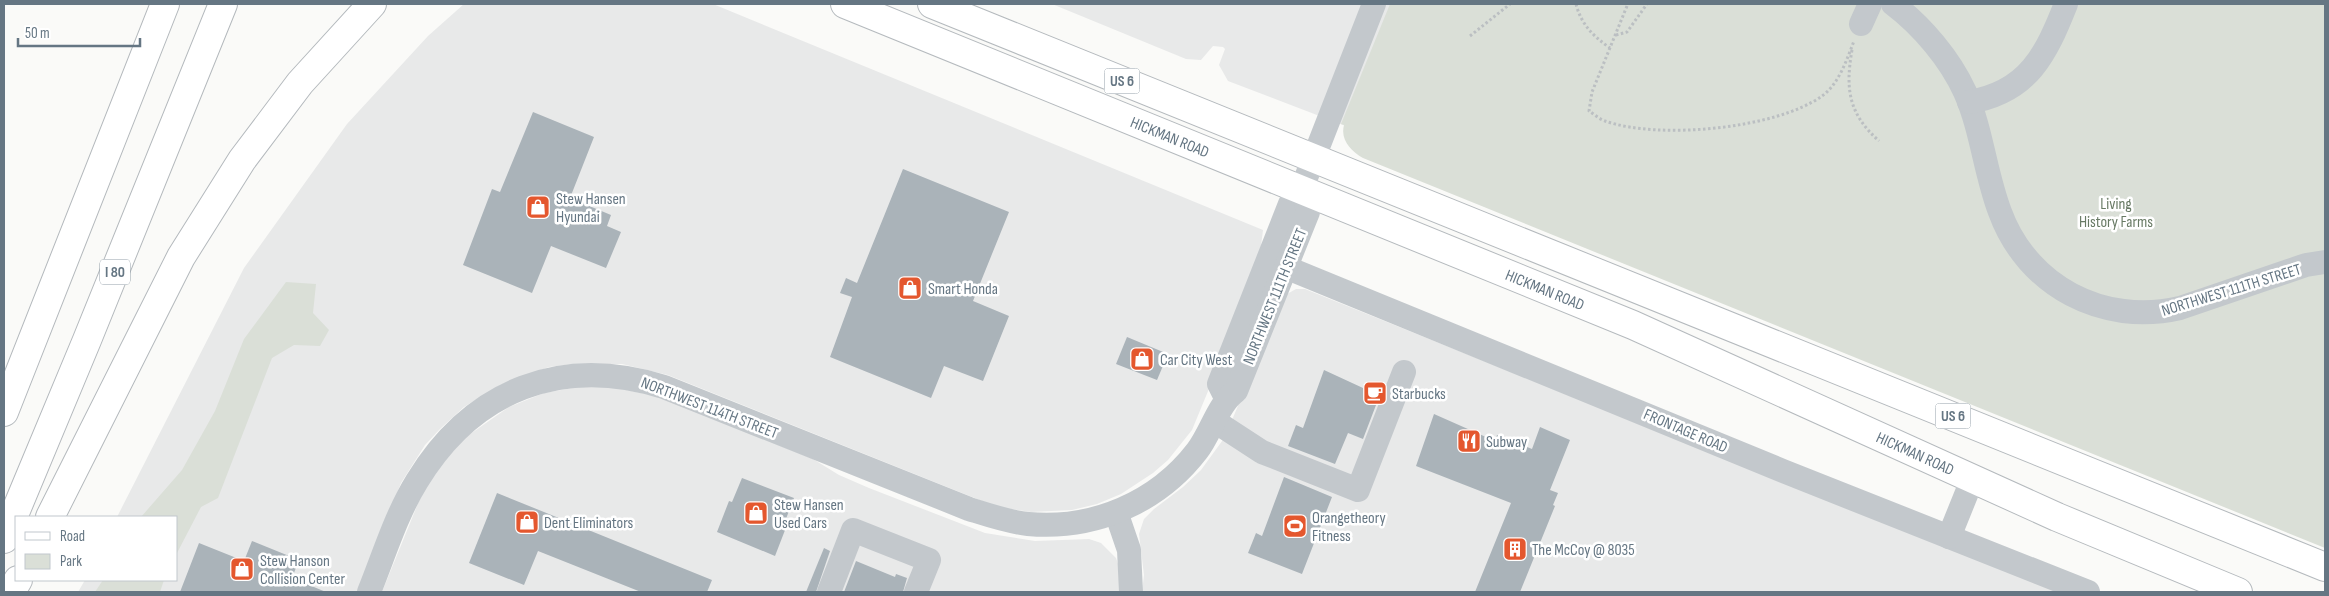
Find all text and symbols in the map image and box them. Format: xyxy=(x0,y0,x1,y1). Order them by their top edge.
scale bar xyxy=(18,15,140,47)
text: 50 m xyxy=(25,24,50,43)
road number: US 6 xyxy=(1104,68,1140,94)
street label: HICKMAN ROAD xyxy=(1127,113,1212,162)
place label: Stew Hansen Hyundai xyxy=(556,190,626,227)
shop icon: Stew Hansen Hyundai xyxy=(525,194,551,220)
park label: Living History Farms xyxy=(2079,195,2153,232)
street label: NORTHWEST 111TH STREET xyxy=(1239,225,1312,367)
road number: I 80 xyxy=(100,260,130,284)
street label: NORTHWEST 111TH STREET xyxy=(2159,260,2304,321)
street label: HICKMAN ROAD xyxy=(1502,266,1587,315)
shop icon: Smart Honda xyxy=(897,275,923,301)
place label: Smart Honda xyxy=(928,280,998,299)
shop icon: Car City West xyxy=(1129,346,1155,372)
place label: Car City West xyxy=(1160,351,1232,370)
street label: NORTHWEST 114TH STREET xyxy=(638,374,781,443)
cafe icon: Starbucks xyxy=(1362,380,1388,406)
place label: Starbucks xyxy=(1392,385,1446,404)
road number: US 6 xyxy=(1936,404,1970,428)
street label: FRONTAGE ROAD xyxy=(1641,405,1730,458)
restaurant icon: Subway xyxy=(1456,428,1482,454)
street label: HICKMAN ROAD xyxy=(1873,428,1957,480)
place label: Subway xyxy=(1486,433,1527,452)
place label: Stew Hansen Used Cars xyxy=(774,496,844,533)
shop icon: Stew Hansen Used Cars xyxy=(743,500,769,526)
shop icon: Dent Eliminators xyxy=(514,509,540,535)
place label: Orangetheory Fitness xyxy=(1312,509,1386,546)
sports icon: Orangetheory Fitness xyxy=(1282,513,1308,539)
place label: Dent Eliminators xyxy=(544,514,634,533)
legend xyxy=(15,516,178,581)
text: Road xyxy=(60,527,85,546)
building icon: The McCoy @ 8035 xyxy=(1502,536,1528,562)
place label: The McCoy @ 8035 xyxy=(1532,541,1635,560)
text: Park xyxy=(60,552,82,571)
place label: Stew Hanson Collision Center xyxy=(260,552,345,589)
shop icon: Stew Hanson Collision Center xyxy=(229,556,255,582)

